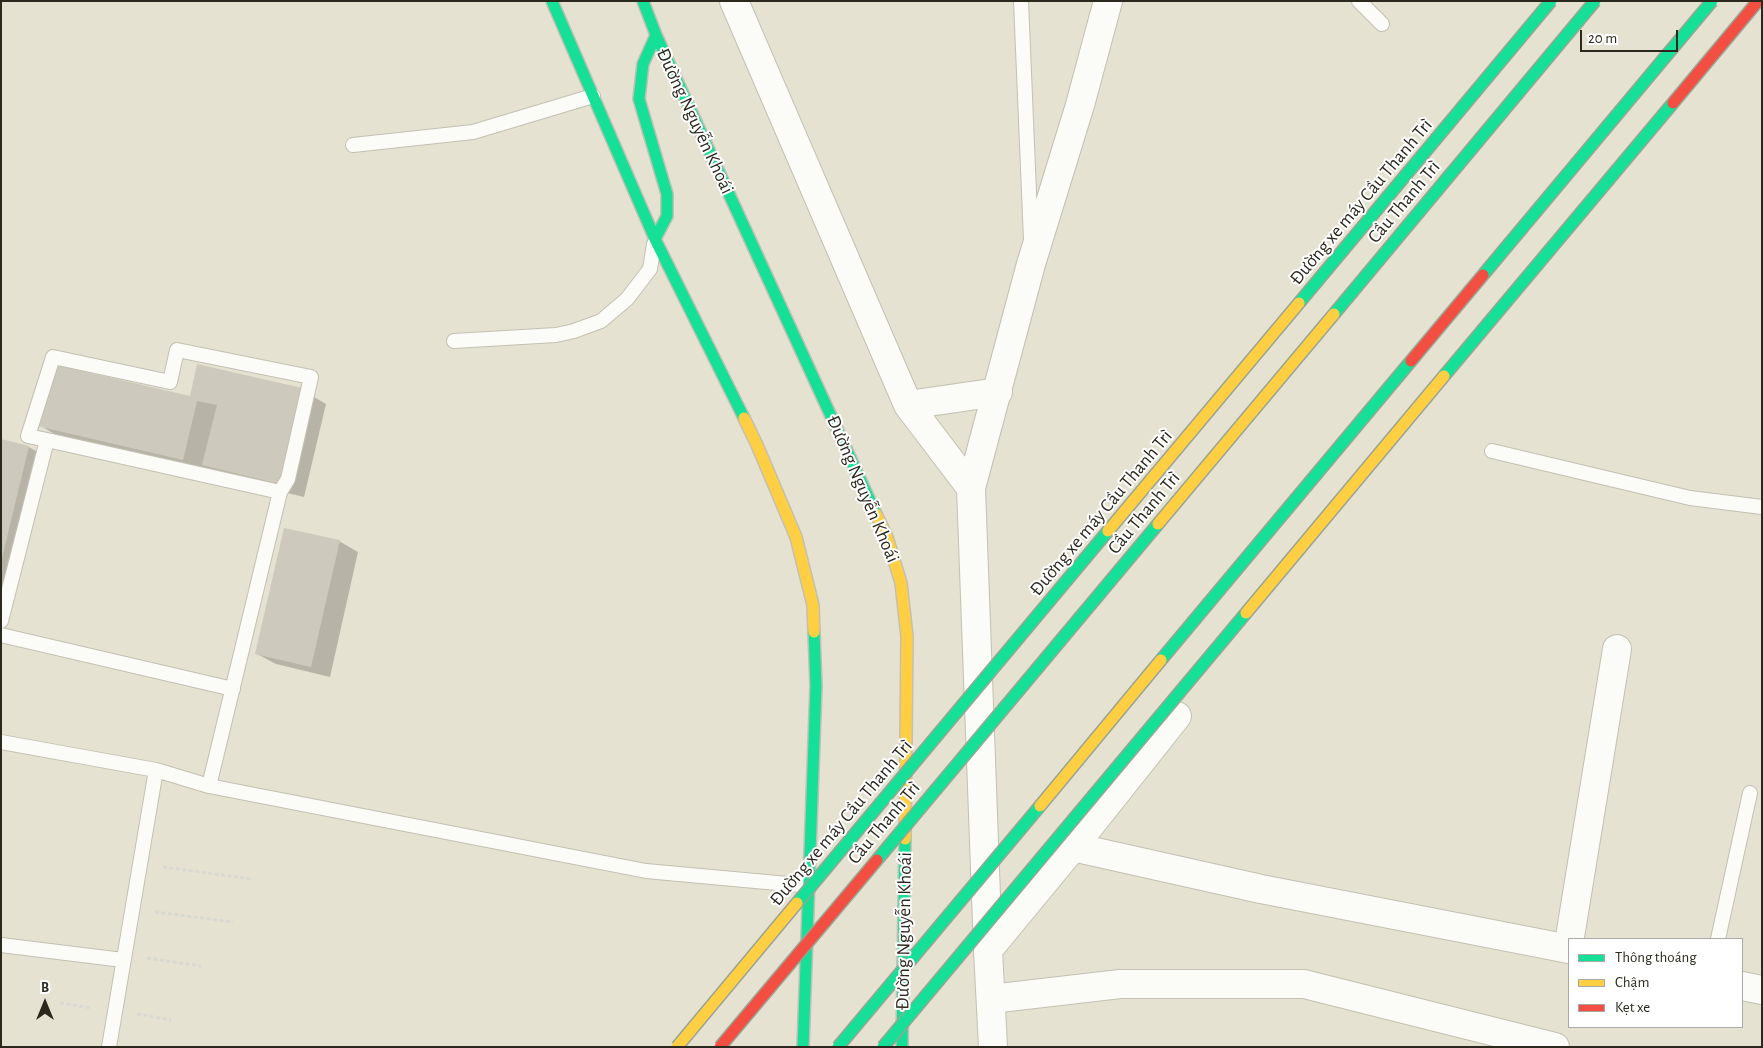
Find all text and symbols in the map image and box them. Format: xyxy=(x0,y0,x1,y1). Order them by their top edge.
scale bar xyxy=(1583,20,1680,52)
text: 20 m xyxy=(1588,31,1617,46)
street label: Đường Nguyễn Khoái xyxy=(651,45,739,197)
street label: Đường xe máy Cầu Thanh Trì xyxy=(1285,114,1437,290)
street label: Cầu Thanh Trì xyxy=(1363,156,1445,248)
street label: Đường Nguyễn Khoái xyxy=(822,412,904,566)
street label: Đường xe máy Cầu Thanh Trì xyxy=(1025,425,1177,601)
street label: Cầu Thanh Trì xyxy=(1103,467,1185,559)
street label: Đường xe máy Cầu Thanh Trì xyxy=(765,735,917,911)
street label: Cầu Thanh Trì xyxy=(843,777,925,869)
street label: Đường Nguyễn Khoái xyxy=(891,852,917,1010)
legend xyxy=(1568,938,1743,1028)
text: Thông thoáng xyxy=(1615,950,1697,965)
text: Chậm xyxy=(1615,975,1649,990)
north arrow xyxy=(20,978,70,1028)
text: B xyxy=(41,981,49,995)
text: Kẹt xe xyxy=(1615,1000,1650,1015)

